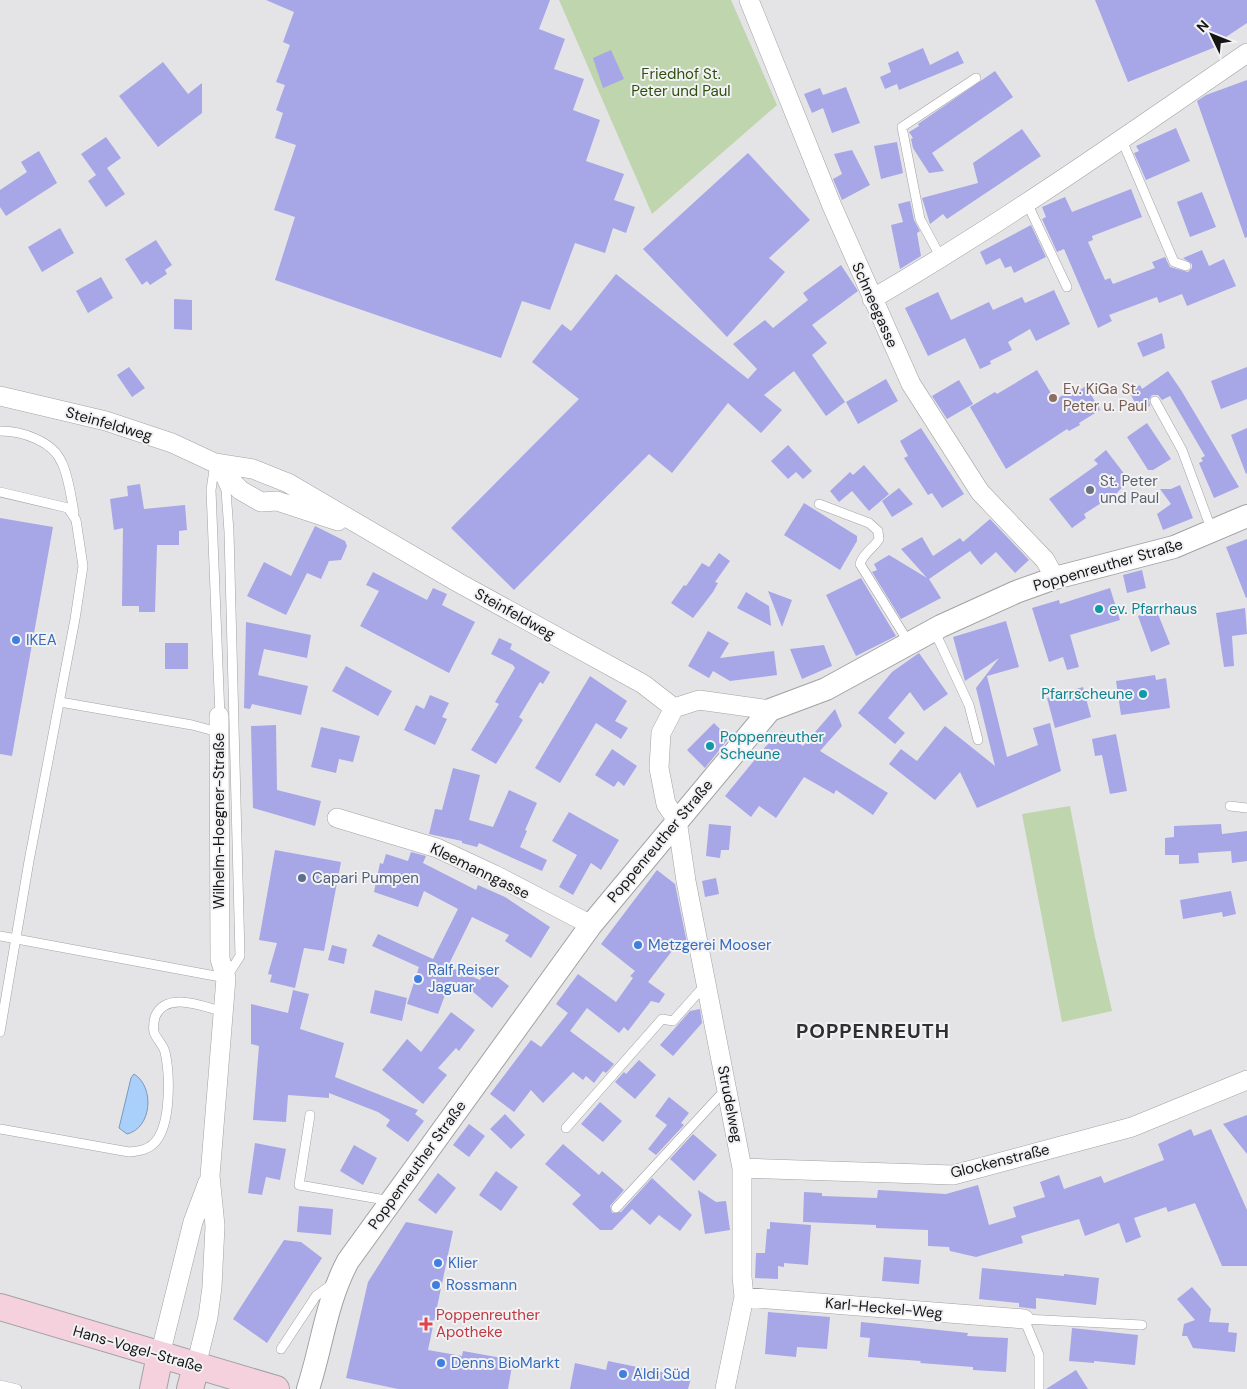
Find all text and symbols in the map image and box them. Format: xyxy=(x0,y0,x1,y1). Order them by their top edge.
north arrow xyxy=(1187,10,1237,60)
text: N xyxy=(1192,16,1213,36)
park label: Friedhof St. Peter und Paul xyxy=(631,64,731,101)
street label: Schneegasse xyxy=(847,259,903,351)
place label: Ev. KiGa St. Peter u. Paul xyxy=(1063,379,1147,416)
marker: Ev. KiGa St. Peter u. Paul xyxy=(1047,392,1059,404)
street label: Steinfeldweg xyxy=(63,402,155,446)
place label: St. Peter und Paul xyxy=(1100,471,1159,508)
marker: St. Peter und Paul xyxy=(1084,484,1096,496)
street label: Poppenreuther Straße xyxy=(1031,534,1185,596)
street label: Steinfeldweg xyxy=(471,584,559,644)
place label: ev. Pfarrhaus xyxy=(1109,599,1197,619)
marker: ev. Pfarrhaus xyxy=(1093,603,1105,615)
place label: IKEA xyxy=(26,630,57,650)
marker: IKEA xyxy=(10,634,22,646)
place label: Pfarrscheune xyxy=(1041,684,1133,704)
marker: Pfarrscheune xyxy=(1137,688,1149,700)
place label: Poppenreuther Scheune xyxy=(720,727,824,764)
street label: Wilhelm-Hoegner-Straße xyxy=(209,733,229,909)
marker: Poppenreuther Scheune xyxy=(704,740,716,752)
street label: Poppenreuther Straße xyxy=(603,775,717,907)
street label: Kleemanngasse xyxy=(427,838,533,904)
place label: Capari Pumpen xyxy=(312,868,419,888)
marker: Capari Pumpen xyxy=(296,872,308,884)
place label: Metzgerei Mooser xyxy=(648,935,772,955)
marker: Metzgerei Mooser xyxy=(632,939,644,951)
place label: Ralf Reiser Jaguar xyxy=(428,960,500,997)
marker: Ralf Reiser Jaguar xyxy=(412,973,424,985)
district label: POPPENREUTH xyxy=(796,1018,950,1044)
street label: Strudelweg xyxy=(713,1064,747,1144)
street label: Poppenreuther Straße xyxy=(363,1097,471,1233)
street label: Glockenstraße xyxy=(948,1139,1052,1183)
place label: Klier xyxy=(448,1253,478,1273)
marker: Klier xyxy=(432,1257,444,1269)
place label: Rossmann xyxy=(446,1275,517,1295)
marker: Rossmann xyxy=(430,1279,442,1291)
street label: Karl-Heckel-Weg xyxy=(824,1293,944,1323)
place label: Poppenreuther Apotheke xyxy=(436,1305,540,1342)
marker: Poppenreuther Apotheke xyxy=(420,1318,432,1330)
street label: Hans-Vogel-Straße xyxy=(71,1321,205,1377)
place label: Denns BioMarkt xyxy=(451,1353,560,1373)
marker: Denns BioMarkt xyxy=(435,1357,447,1369)
place label: Aldi Süd xyxy=(633,1364,690,1384)
marker: Aldi Süd xyxy=(617,1368,629,1380)

